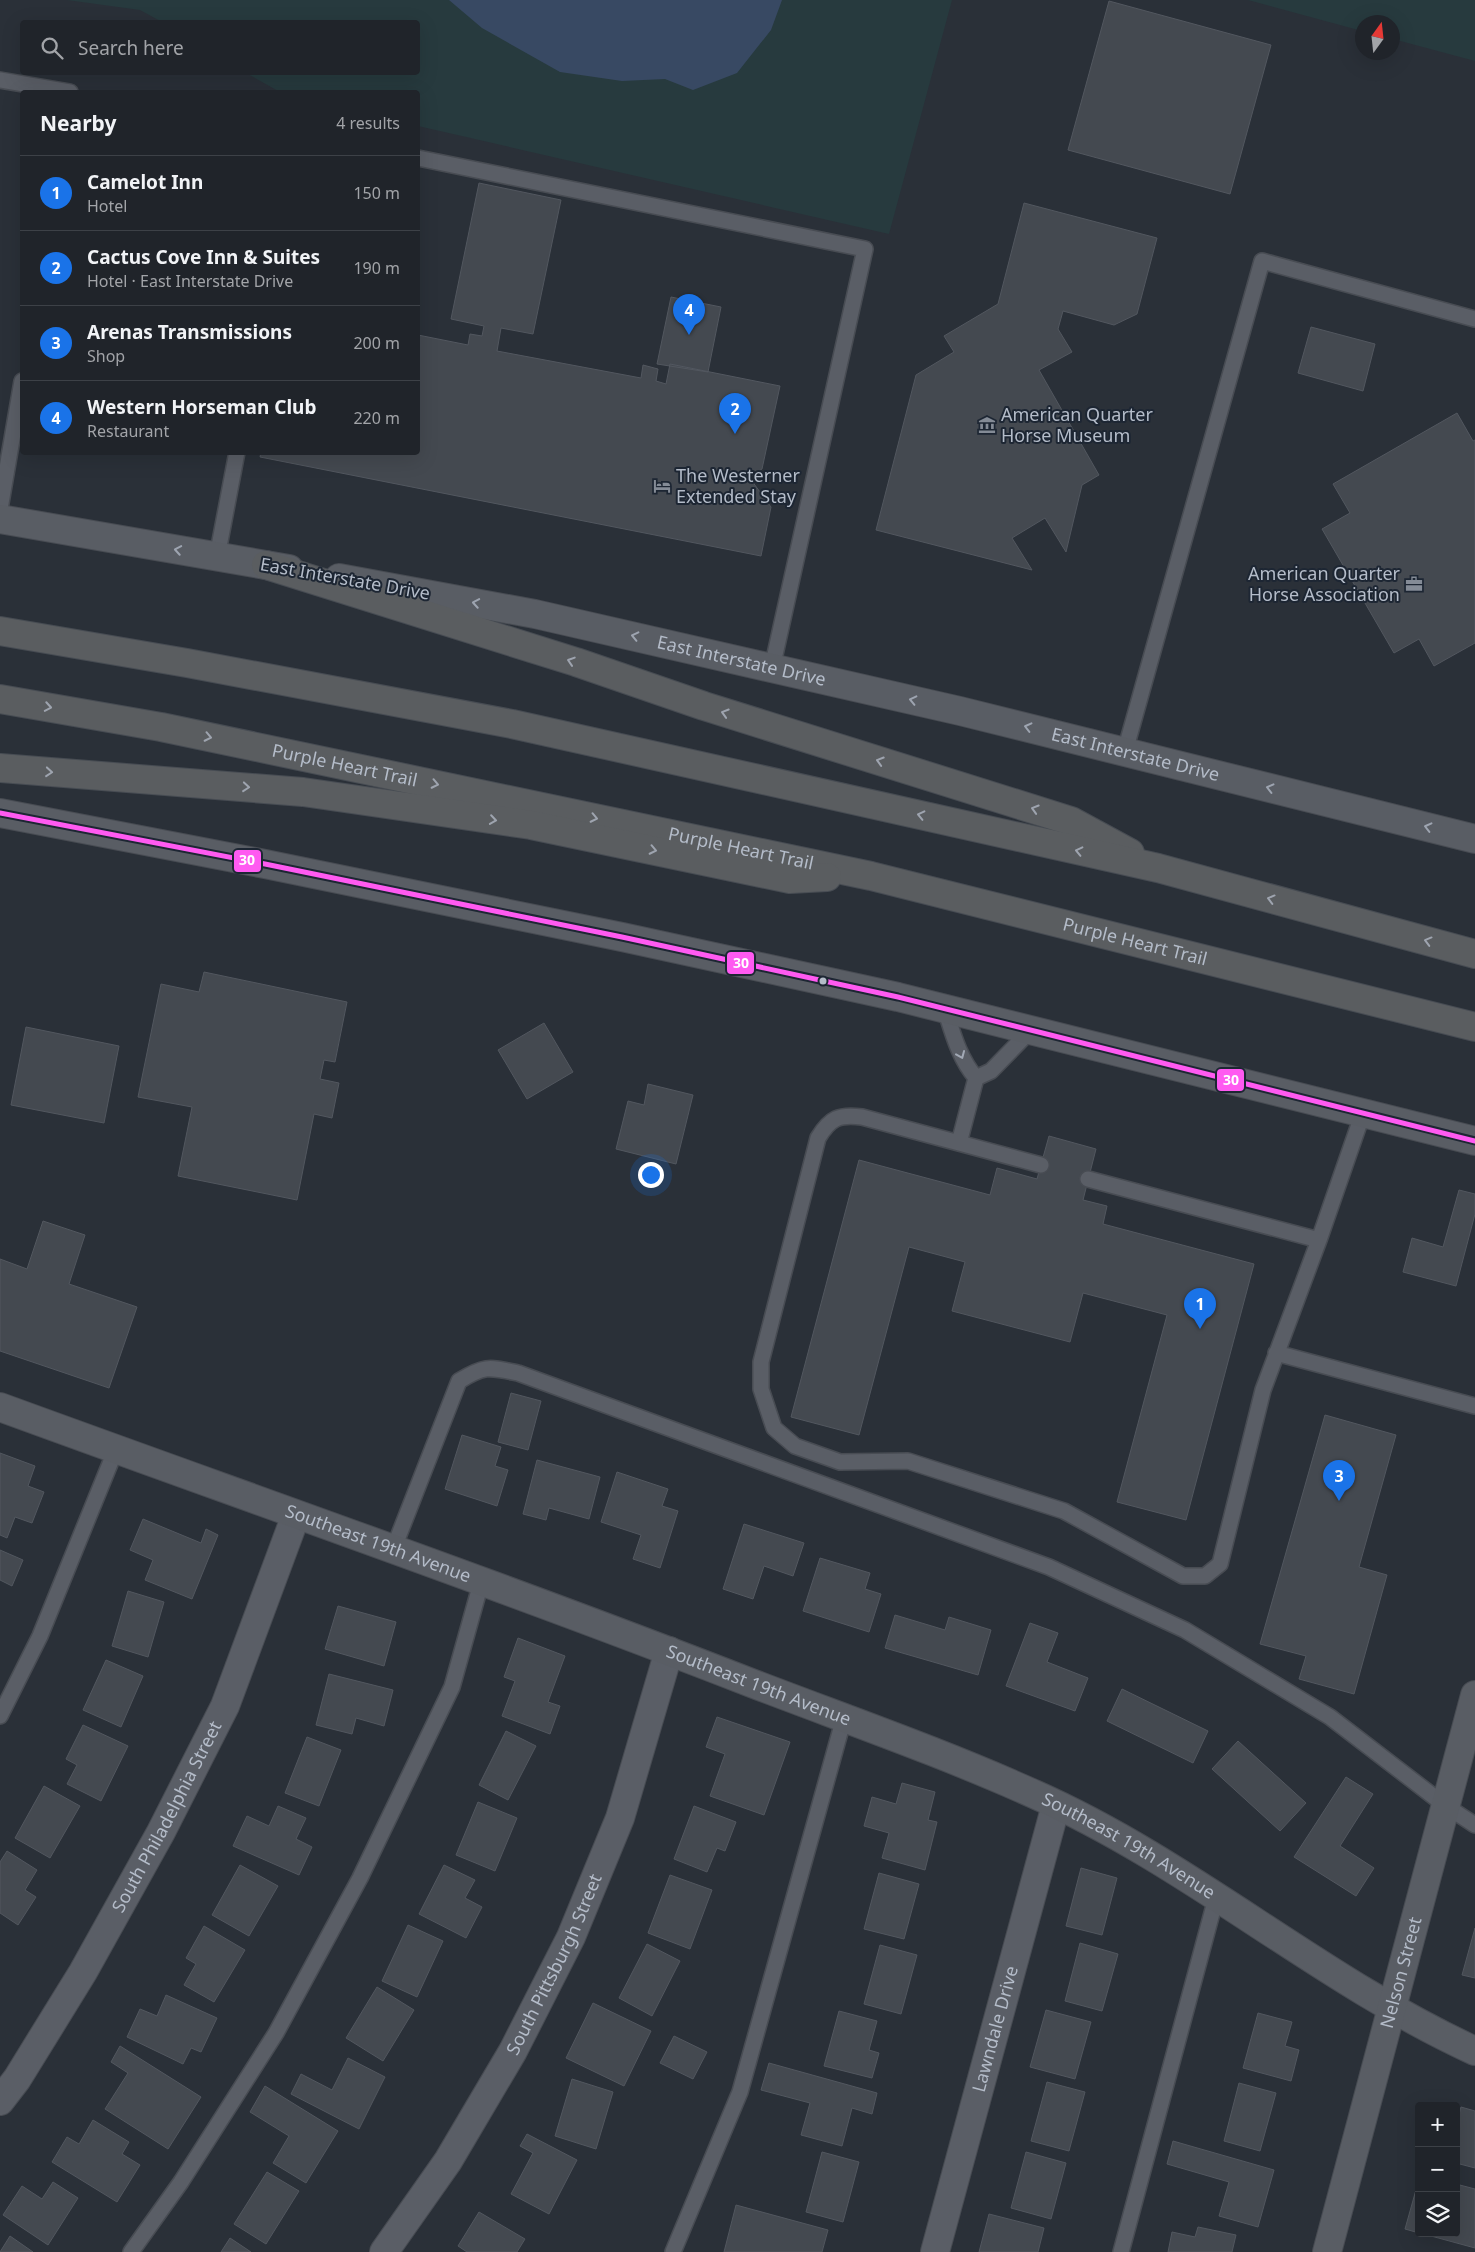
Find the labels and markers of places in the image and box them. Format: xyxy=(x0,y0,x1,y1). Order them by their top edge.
pin: 4 xyxy=(673,294,705,335)
pin: 2 xyxy=(719,393,751,434)
place label: American Quarter Horse Museum xyxy=(1001,402,1153,447)
museum icon: American Quarter Horse Museum xyxy=(977,415,997,435)
place label: The Westerner Extended Stay xyxy=(676,463,800,508)
hotel icon: The Westerner Extended Stay xyxy=(652,476,672,496)
place label: American Quarter Horse Association xyxy=(1248,561,1401,606)
office icon: American Quarter Horse Association xyxy=(1404,574,1424,594)
unlabelled marker xyxy=(818,976,828,986)
pin: 1 xyxy=(1184,1288,1216,1329)
pin: 3 xyxy=(1323,1460,1355,1501)

